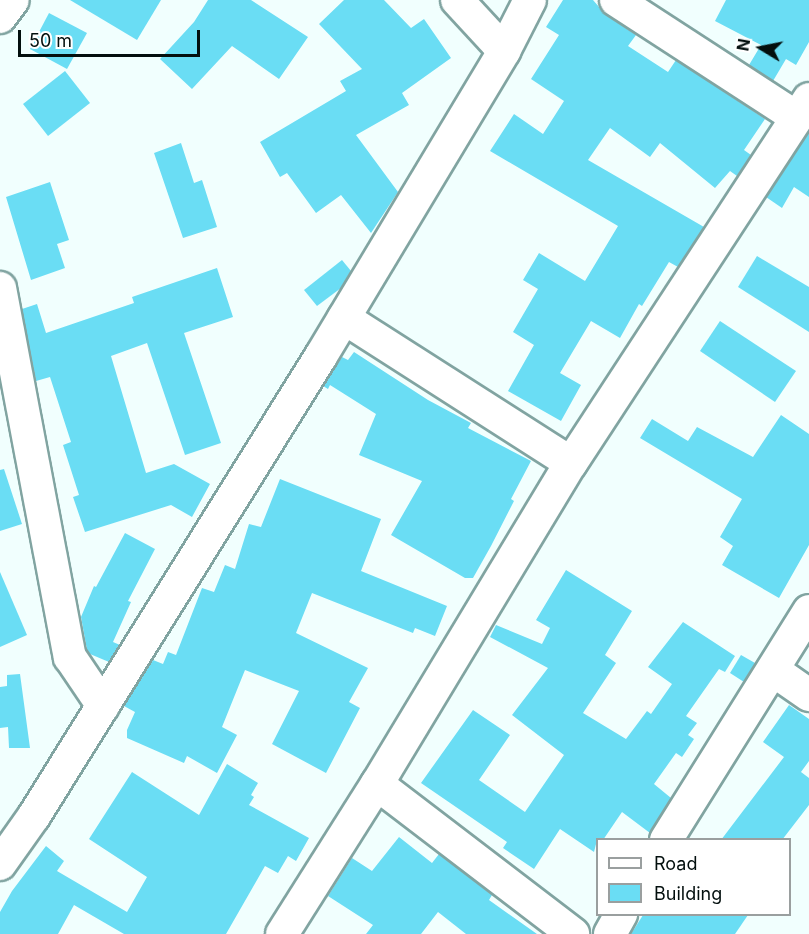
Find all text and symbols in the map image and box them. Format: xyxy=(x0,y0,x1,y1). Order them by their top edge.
scale bar xyxy=(21,18,202,56)
north arrow xyxy=(731,18,791,78)
text: 50 m xyxy=(29,30,72,51)
text: N xyxy=(732,37,754,53)
legend xyxy=(596,838,791,916)
text: Road xyxy=(654,853,697,874)
text: Building xyxy=(654,883,722,904)

